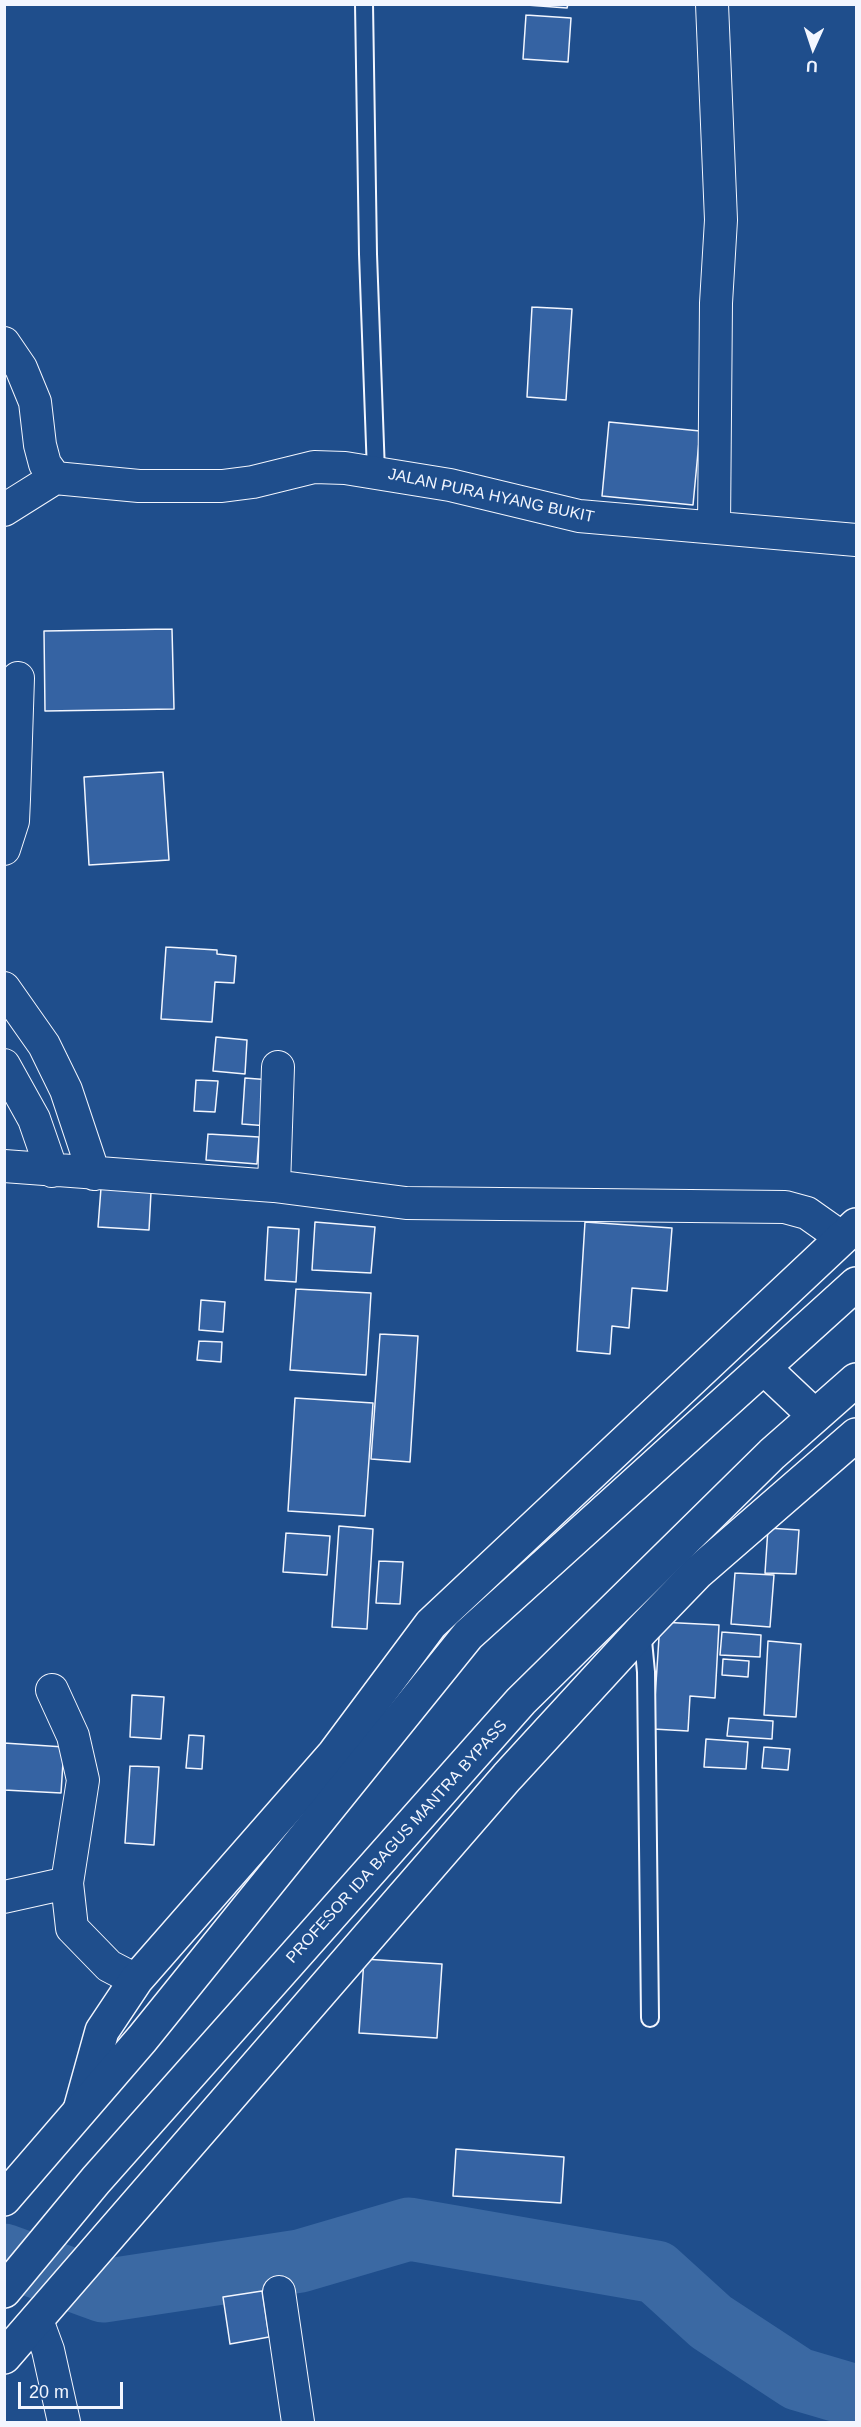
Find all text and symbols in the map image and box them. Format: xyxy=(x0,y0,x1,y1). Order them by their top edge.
north arrow xyxy=(783,18,843,78)
text: U xyxy=(806,58,818,75)
street label: JALAN PURA HYANG BUKIT xyxy=(386,465,596,527)
street label: PROFESOR IDA BAGUS MANTRA BYPASS xyxy=(283,1716,511,1968)
scale bar xyxy=(21,2370,126,2408)
text: 20 m xyxy=(29,2382,69,2402)

